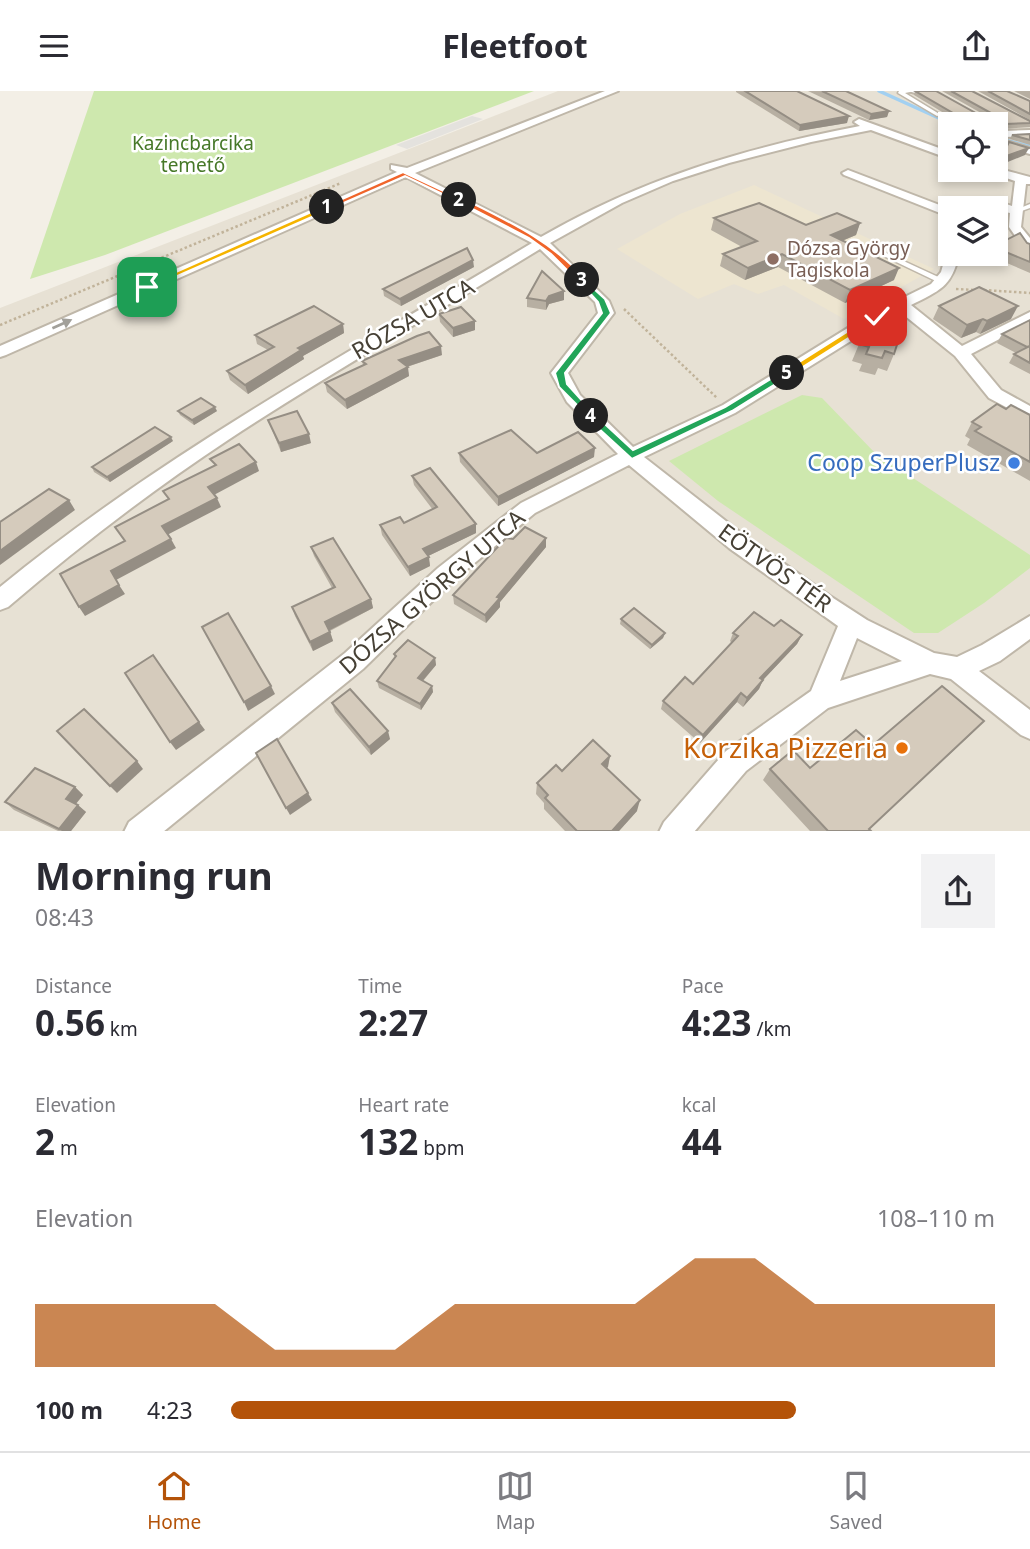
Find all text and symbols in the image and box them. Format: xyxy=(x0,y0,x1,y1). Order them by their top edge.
text: Fleetfoot xyxy=(442,24,588,67)
icon: menu xyxy=(35,27,73,65)
icon: share xyxy=(957,27,995,65)
map controls xyxy=(938,112,1008,266)
button: locate xyxy=(938,112,1008,182)
park label: Kazincbarcika temető xyxy=(132,130,254,178)
pin: 2 xyxy=(442,183,476,217)
text: 2 xyxy=(453,186,464,212)
pin: 1 xyxy=(310,190,344,225)
text: 1 xyxy=(321,193,332,219)
button: layers xyxy=(938,196,1008,266)
place label: Dózsa György Tagiskola xyxy=(787,235,910,283)
marker: Dózsa György Tagiskola xyxy=(765,251,781,267)
pin xyxy=(117,257,177,317)
pin: 3 xyxy=(564,263,600,297)
text: 3 xyxy=(576,266,587,292)
icon: arrive xyxy=(128,268,166,306)
street label: RÓZSA UTCA xyxy=(345,270,480,366)
pin xyxy=(847,286,907,346)
icon: check xyxy=(858,297,896,335)
one-way arrow xyxy=(52,318,72,330)
pin: 5 xyxy=(770,355,804,391)
text: 5 xyxy=(781,359,792,385)
pin: 4 xyxy=(574,399,608,433)
text: 4 xyxy=(585,402,596,428)
place label: Coop SzuperPlusz xyxy=(807,446,1000,478)
marker: Coop SzuperPlusz xyxy=(1006,455,1022,471)
street label: DÓZSA GYÖRGY UTCA xyxy=(332,501,531,681)
street label: EÖTVÖS TÉR xyxy=(712,515,839,619)
place label: Korzika Pizzeria xyxy=(683,728,888,766)
marker: Korzika Pizzeria xyxy=(894,740,910,756)
text: Morning run xyxy=(35,849,273,901)
button: share xyxy=(921,854,995,928)
text: 08:43 xyxy=(35,901,94,933)
text: Distance xyxy=(35,973,112,999)
text: Time xyxy=(358,973,402,999)
text: Pace xyxy=(682,973,724,999)
text: 0.56 xyxy=(35,999,105,1046)
text: 2:27 xyxy=(358,999,428,1046)
text: 4:23 xyxy=(682,999,752,1046)
text: km xyxy=(105,1016,138,1042)
text: /km xyxy=(752,1016,791,1042)
text: Elevation xyxy=(35,1092,116,1118)
text: Heart rate xyxy=(358,1092,449,1118)
text: kcal xyxy=(682,1092,716,1118)
text: 2 xyxy=(35,1118,55,1165)
text: 132 xyxy=(358,1118,418,1165)
text: 44 xyxy=(682,1118,722,1165)
text: m xyxy=(55,1135,78,1161)
text: bpm xyxy=(418,1135,464,1161)
text: Elevation xyxy=(35,1202,133,1234)
text: 108–110 m xyxy=(877,1202,995,1234)
text: 100 m xyxy=(35,1394,103,1426)
text: 4:23 xyxy=(147,1394,193,1426)
tab: Home xyxy=(147,1467,201,1535)
tab: Map xyxy=(496,1467,535,1535)
tab: Saved xyxy=(830,1467,883,1535)

